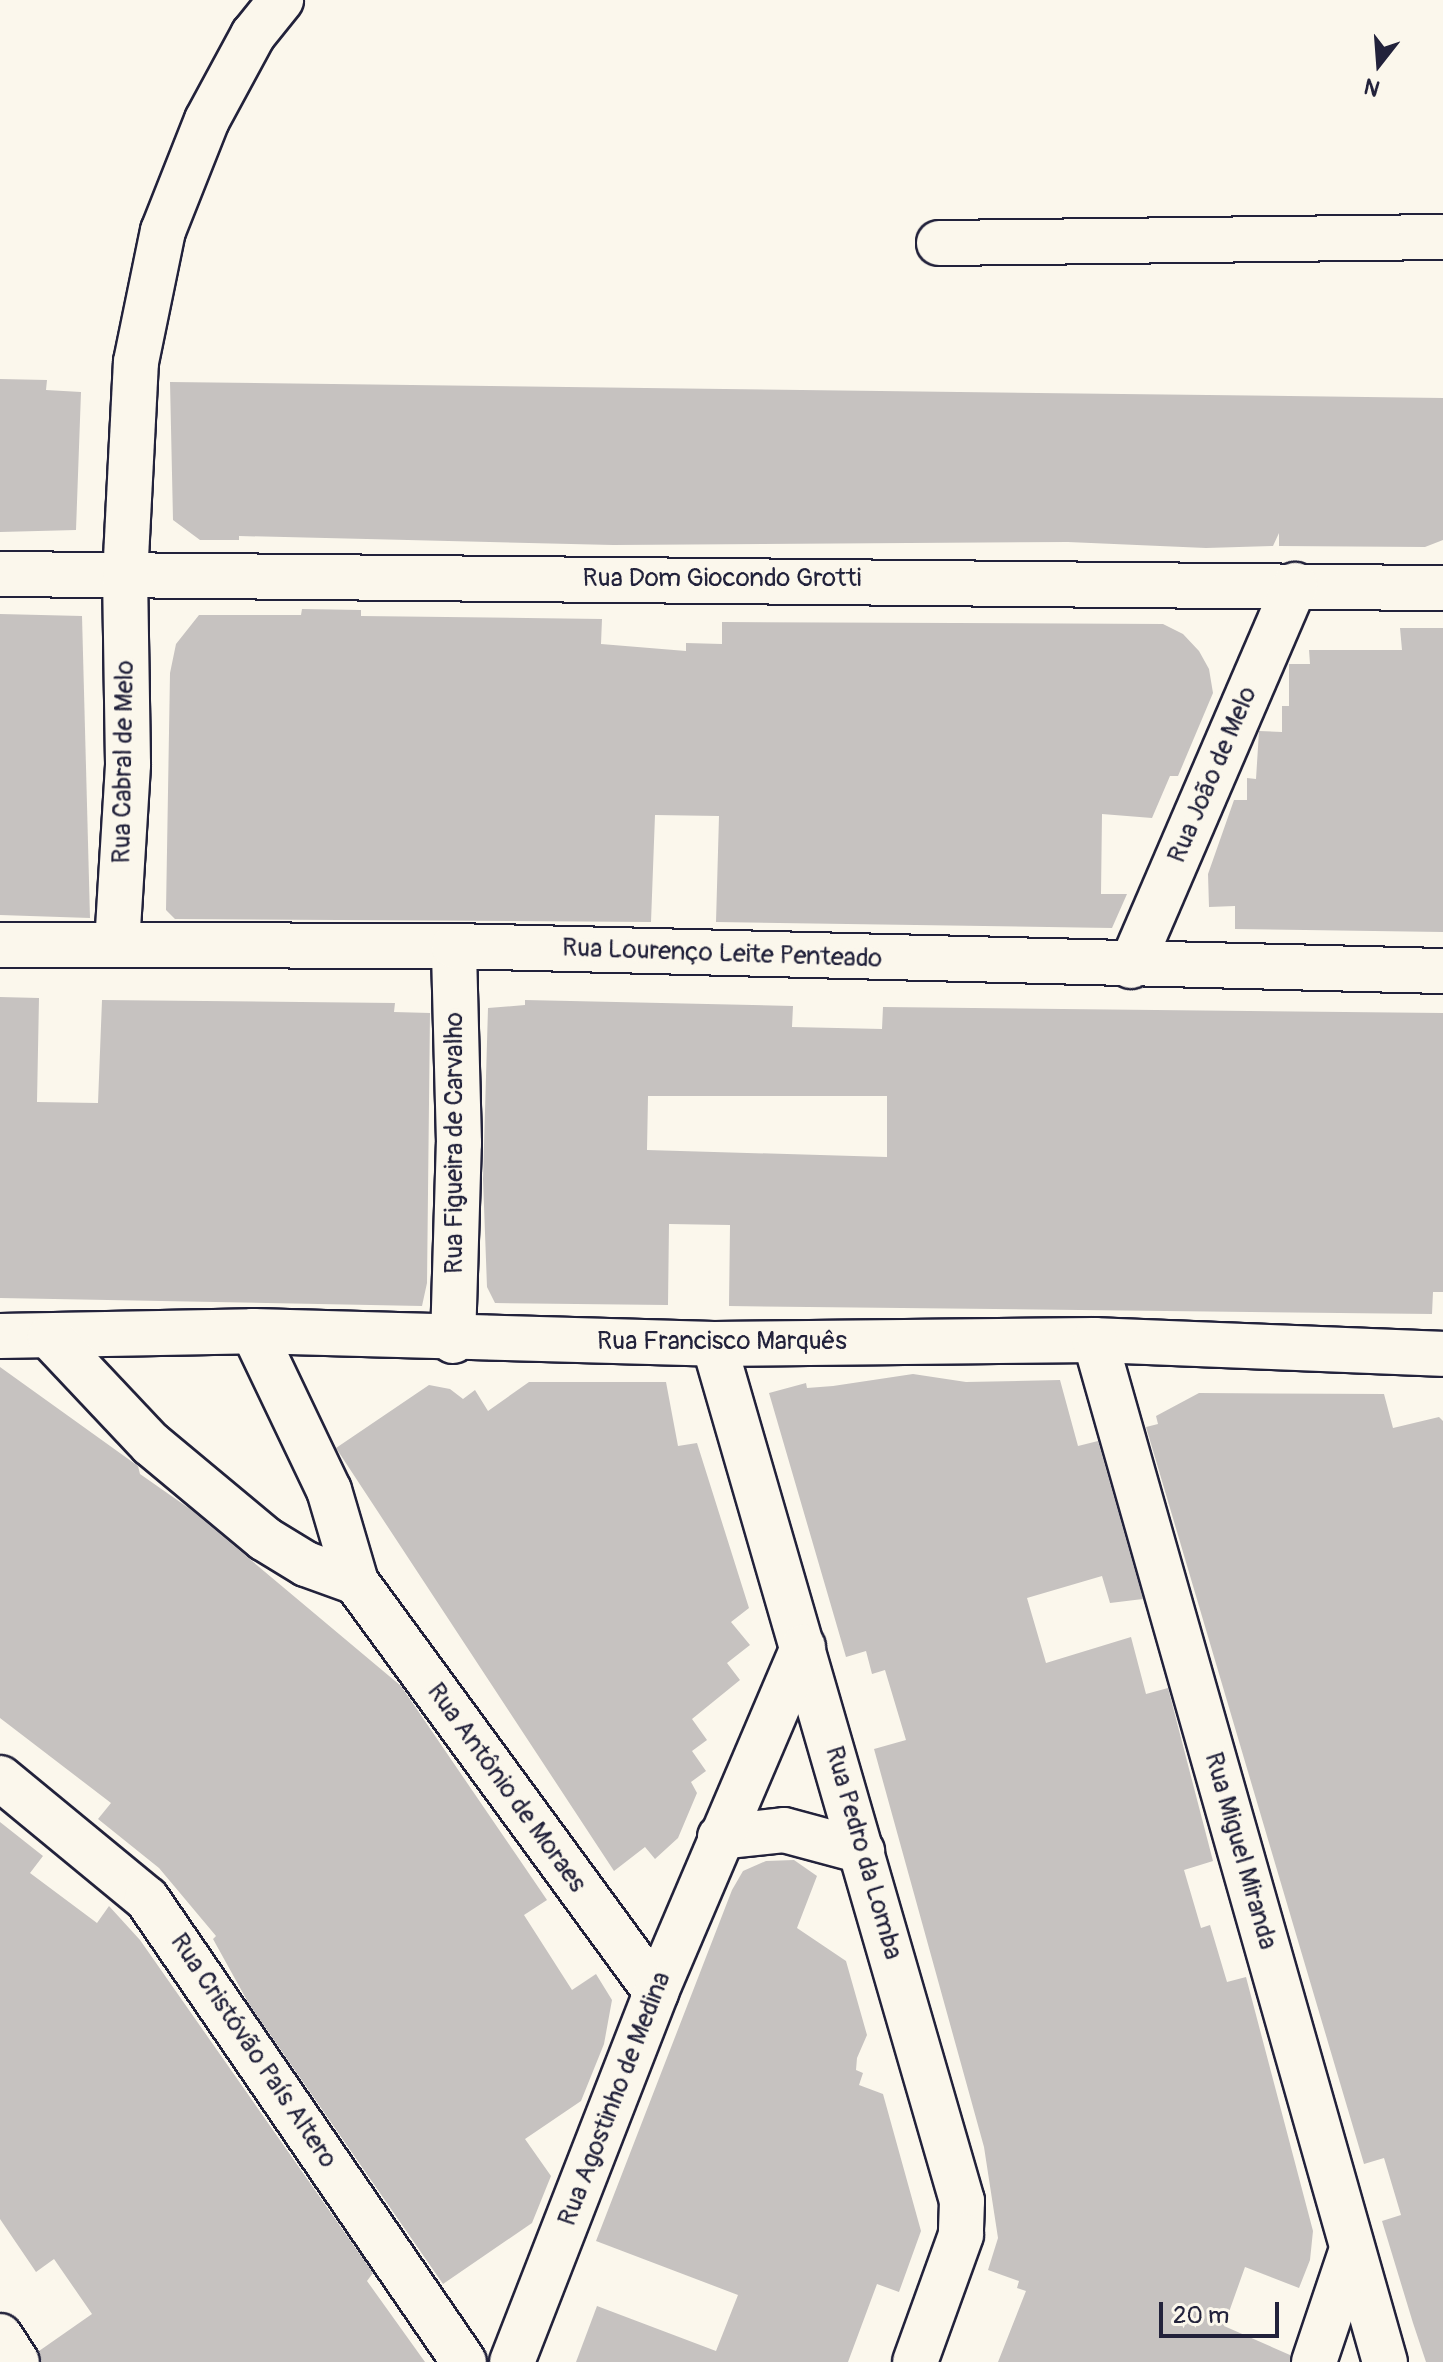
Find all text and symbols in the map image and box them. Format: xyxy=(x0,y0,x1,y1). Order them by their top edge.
north arrow xyxy=(1339,24,1419,104)
text: N xyxy=(1361,71,1383,103)
street label: Rua Dom Giocondo Grotti xyxy=(583,563,861,595)
street label: Rua Cabral de Melo xyxy=(107,660,141,864)
street label: Rua João de Melo xyxy=(1162,682,1264,868)
street label: Rua Lourenço Leite Penteado xyxy=(561,933,883,975)
street label: Rua Figueira de Carvalho xyxy=(439,1012,471,1274)
street label: Rua Francisco Marquês xyxy=(597,1326,847,1358)
street label: Rua Antônio de Moraes xyxy=(420,1677,592,1899)
street label: Rua Pedro da Lomba xyxy=(818,1743,908,1963)
street label: Rua Miguel Miranda xyxy=(1197,1749,1283,1953)
street label: Rua Cristóvão País Altero xyxy=(163,1928,343,2174)
street label: Rua Agostinho de Medina xyxy=(552,1968,678,2230)
scale bar xyxy=(1163,2286,1283,2336)
text: 20 m xyxy=(1173,2301,1229,2330)

